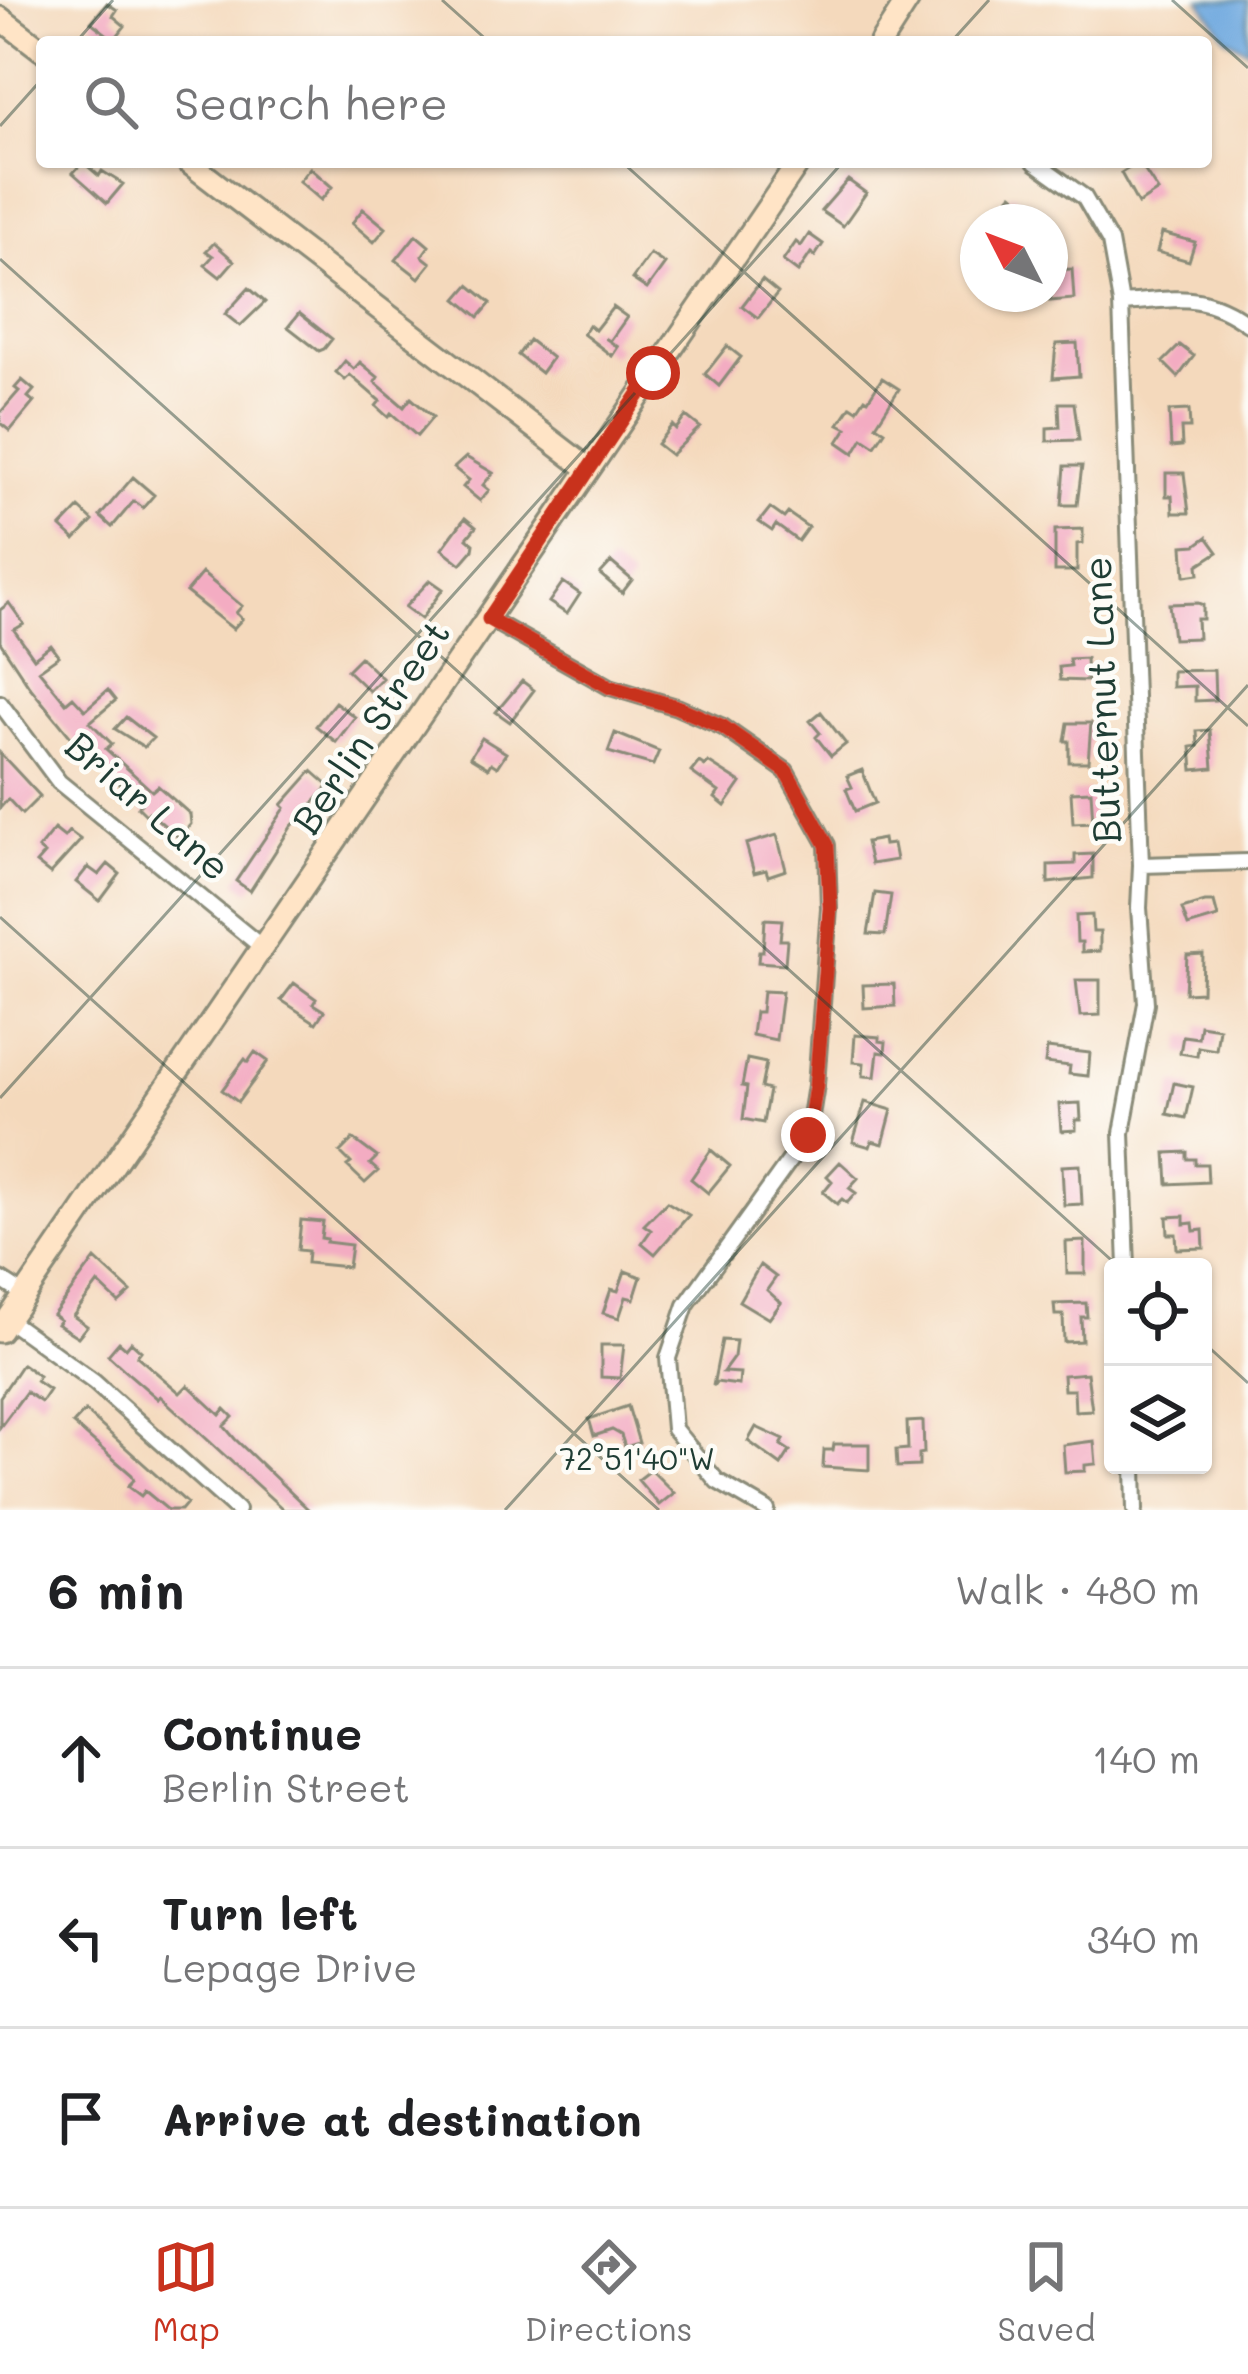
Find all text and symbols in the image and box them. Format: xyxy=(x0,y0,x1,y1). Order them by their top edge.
search box xyxy=(36,36,1212,168)
icon: search xyxy=(78,69,144,135)
text: Search here xyxy=(174,73,448,131)
north arrow xyxy=(960,204,1068,312)
route start xyxy=(626,346,680,400)
street label: Butternut Lane xyxy=(1070,556,1131,844)
street label: Berlin Street xyxy=(279,609,460,843)
street label: Briar Lane xyxy=(56,719,242,891)
route end xyxy=(781,1108,835,1162)
map controls xyxy=(1104,1258,1212,1474)
button: locate xyxy=(1104,1258,1212,1366)
button: layers xyxy=(1104,1366,1212,1474)
text: 72°51'40"W xyxy=(559,1438,715,1478)
text: 6 min xyxy=(48,1555,184,1622)
text: Walk · 480 m xyxy=(955,1563,1200,1614)
text: Continue xyxy=(162,1703,362,1761)
icon: ahead xyxy=(48,1725,114,1791)
text: 140 m xyxy=(1092,1732,1200,1783)
text: Berlin Street xyxy=(162,1761,410,1812)
text: Turn left xyxy=(162,1883,358,1941)
icon: left xyxy=(48,1905,114,1971)
text: 340 m xyxy=(1087,1912,1200,1963)
text: Lepage Drive xyxy=(162,1941,417,1992)
icon: arrive xyxy=(48,2085,114,2151)
text: Arrive at destination xyxy=(162,2089,642,2147)
tab: Map xyxy=(153,2234,220,2349)
tab: Directions xyxy=(525,2234,692,2349)
tab: Saved xyxy=(998,2234,1095,2349)

